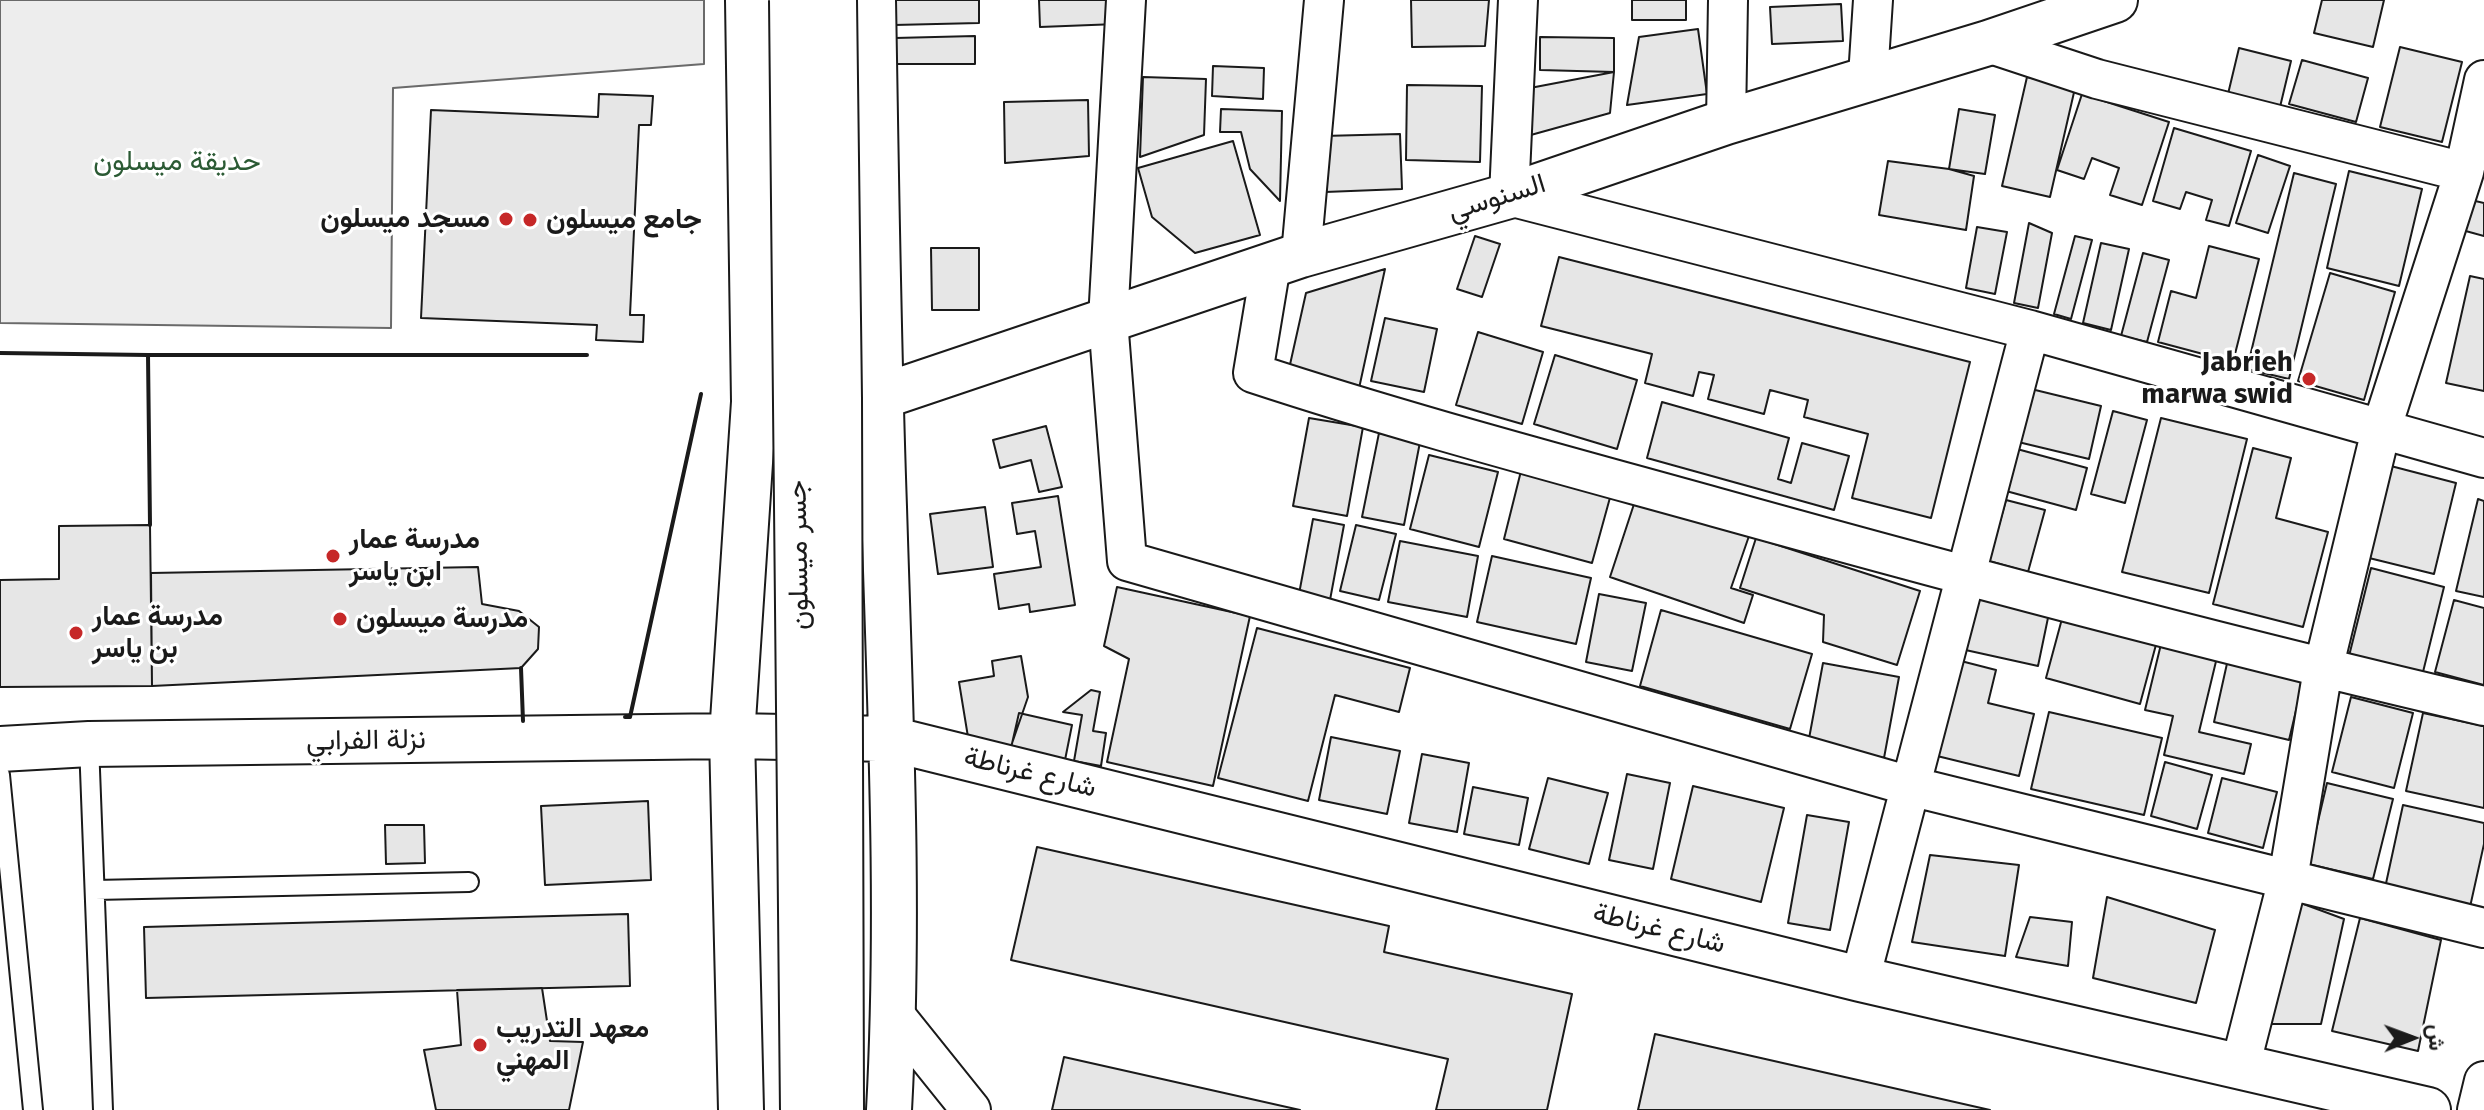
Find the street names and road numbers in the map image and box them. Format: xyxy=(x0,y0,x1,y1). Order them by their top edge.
street label: السنوسي xyxy=(1444,167,1550,229)
street label: جسر ميسلون xyxy=(781,480,817,630)
street label: نزلة الفرابي xyxy=(306,723,426,759)
street label: شارع غرناطة xyxy=(960,740,1100,806)
street label: شارع غرناطة xyxy=(1589,896,1729,962)

